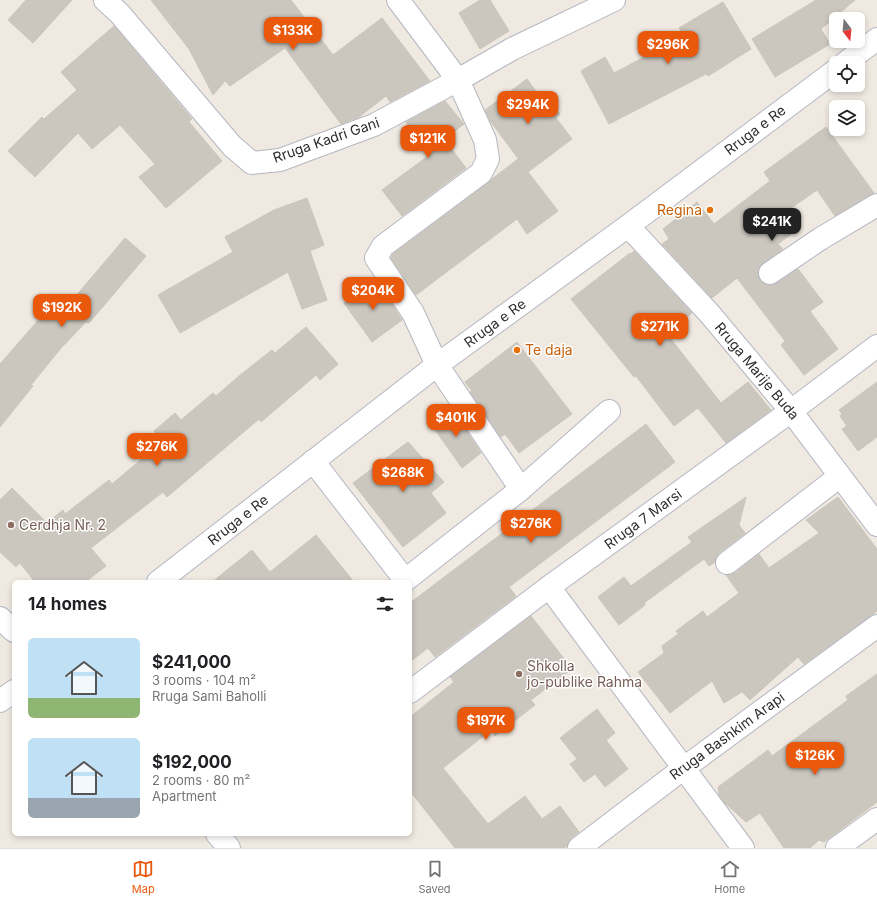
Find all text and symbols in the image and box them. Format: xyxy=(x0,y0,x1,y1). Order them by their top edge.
north arrow xyxy=(829,12,865,48)
map controls xyxy=(829,12,865,136)
pin: $133K xyxy=(265,17,321,51)
text: $133K xyxy=(273,22,313,38)
pin: $296K xyxy=(640,31,696,65)
text: $296K xyxy=(647,36,689,52)
button: locate xyxy=(829,56,865,92)
pin: $294K xyxy=(500,91,556,125)
text: $294K xyxy=(506,96,550,112)
button: layers xyxy=(829,100,865,136)
street label: Rruga e Re xyxy=(721,101,789,158)
street label: Rruga Kadri Gani xyxy=(270,113,381,166)
pin: $121K xyxy=(400,125,456,159)
text: $121K xyxy=(409,130,447,146)
place label: Regina xyxy=(657,201,702,218)
marker: Regina xyxy=(705,205,715,215)
pin: $241K xyxy=(744,208,800,242)
text: $241K xyxy=(752,213,792,229)
pin: $204K xyxy=(345,277,401,311)
text: $204K xyxy=(351,282,395,298)
pin: $192K xyxy=(34,294,90,328)
street label: Rruga e Re xyxy=(461,295,529,351)
text: $192K xyxy=(42,299,82,315)
pin: $271K xyxy=(632,313,688,347)
text: $271K xyxy=(640,318,680,334)
street label: Rruga Marije Buda xyxy=(712,319,803,423)
place label: Te daja xyxy=(525,341,573,358)
marker: Te daja xyxy=(512,345,522,355)
pin: $401K xyxy=(428,404,484,438)
text: $401K xyxy=(435,409,477,425)
pin: $276K xyxy=(129,433,185,467)
text: $276K xyxy=(136,438,178,454)
pin: $268K xyxy=(375,459,431,493)
text: $268K xyxy=(382,464,424,480)
street label: Rruga 7 Marsi xyxy=(601,485,685,552)
street label: Rruga e Re xyxy=(204,491,271,548)
pin: $276K xyxy=(503,510,559,544)
text: $276K xyxy=(510,515,552,531)
place label: Cerdhja Nr. 2 xyxy=(19,516,106,533)
marker: Cerdhja Nr. 2 xyxy=(6,520,16,530)
icon: filters xyxy=(374,593,396,615)
text: 14 homes xyxy=(28,594,107,614)
text: $241,000 xyxy=(152,652,231,672)
icon: home xyxy=(60,654,108,702)
place label: Shkolla jo-publike Rahma xyxy=(526,657,642,690)
marker: Shkolla jo-publike Rahma xyxy=(514,669,524,679)
text: 3 rooms · 104 m² xyxy=(152,672,256,688)
text: Rruga Sami Baholli xyxy=(152,688,266,704)
street label: Rruga Bashkim Arapi xyxy=(666,688,787,783)
pin: $197K xyxy=(458,707,514,741)
text: $197K xyxy=(466,712,506,728)
pin: $126K xyxy=(787,742,843,776)
text: $126K xyxy=(795,747,835,763)
text: $192,000 xyxy=(152,752,232,772)
icon: home xyxy=(60,754,108,802)
text: 2 rooms · 80 m² xyxy=(152,772,250,788)
text: Apartment xyxy=(152,788,217,804)
tab: Map xyxy=(132,858,155,896)
tab: Saved xyxy=(418,858,451,896)
tab: Home xyxy=(714,858,745,896)

